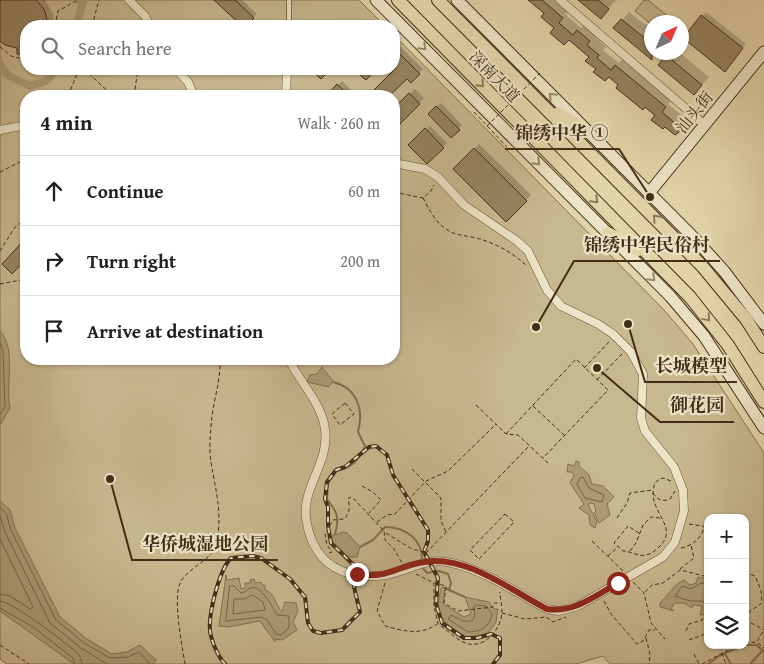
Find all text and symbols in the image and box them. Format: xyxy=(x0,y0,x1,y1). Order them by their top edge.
north arrow xyxy=(644,15,689,60)
search box xyxy=(20,20,400,75)
icon: search xyxy=(38,34,66,62)
text: Search here xyxy=(78,34,172,62)
one-way arrow xyxy=(417,41,426,50)
street label: 深南大道 xyxy=(464,45,526,107)
one-way arrow xyxy=(475,79,484,88)
street label: 汕头街 xyxy=(670,86,718,138)
one-way arrow xyxy=(549,93,558,102)
text: 4 min xyxy=(40,107,92,138)
text: Walk · 260 m xyxy=(297,111,380,135)
callout: 锦绣中华 ① xyxy=(505,116,619,149)
text: 锦绣中华 ① xyxy=(515,119,609,146)
one-way arrow xyxy=(532,157,541,166)
icon: ahead xyxy=(40,177,68,205)
text: Continue xyxy=(87,177,164,205)
text: 60 m xyxy=(348,179,380,203)
one-way arrow xyxy=(589,194,598,203)
one-way arrow xyxy=(653,214,662,223)
callout: 锦绣中华民俗村 xyxy=(574,228,720,261)
text: 锦绣中华民俗村 xyxy=(584,231,710,258)
icon: right xyxy=(40,247,68,275)
text: Turn right xyxy=(87,247,176,275)
text: 200 m xyxy=(340,249,380,273)
one-way arrow xyxy=(646,272,655,281)
one-way arrow xyxy=(702,312,711,321)
icon: arrive xyxy=(40,317,68,345)
text: Arrive at destination xyxy=(87,317,263,345)
callout: 长城模型 xyxy=(645,349,737,382)
text: 长城模型 xyxy=(655,352,727,379)
callout: 御花园 xyxy=(660,389,734,422)
text: 御花园 xyxy=(670,391,724,418)
map controls xyxy=(704,514,749,649)
button: + xyxy=(704,514,749,559)
callout: 华侨城湿地公园 xyxy=(132,527,278,560)
text: 华侨城湿地公园 xyxy=(142,530,268,557)
button: − xyxy=(704,559,749,604)
route end xyxy=(346,563,369,586)
route start xyxy=(607,572,630,595)
button: layers xyxy=(704,604,749,649)

